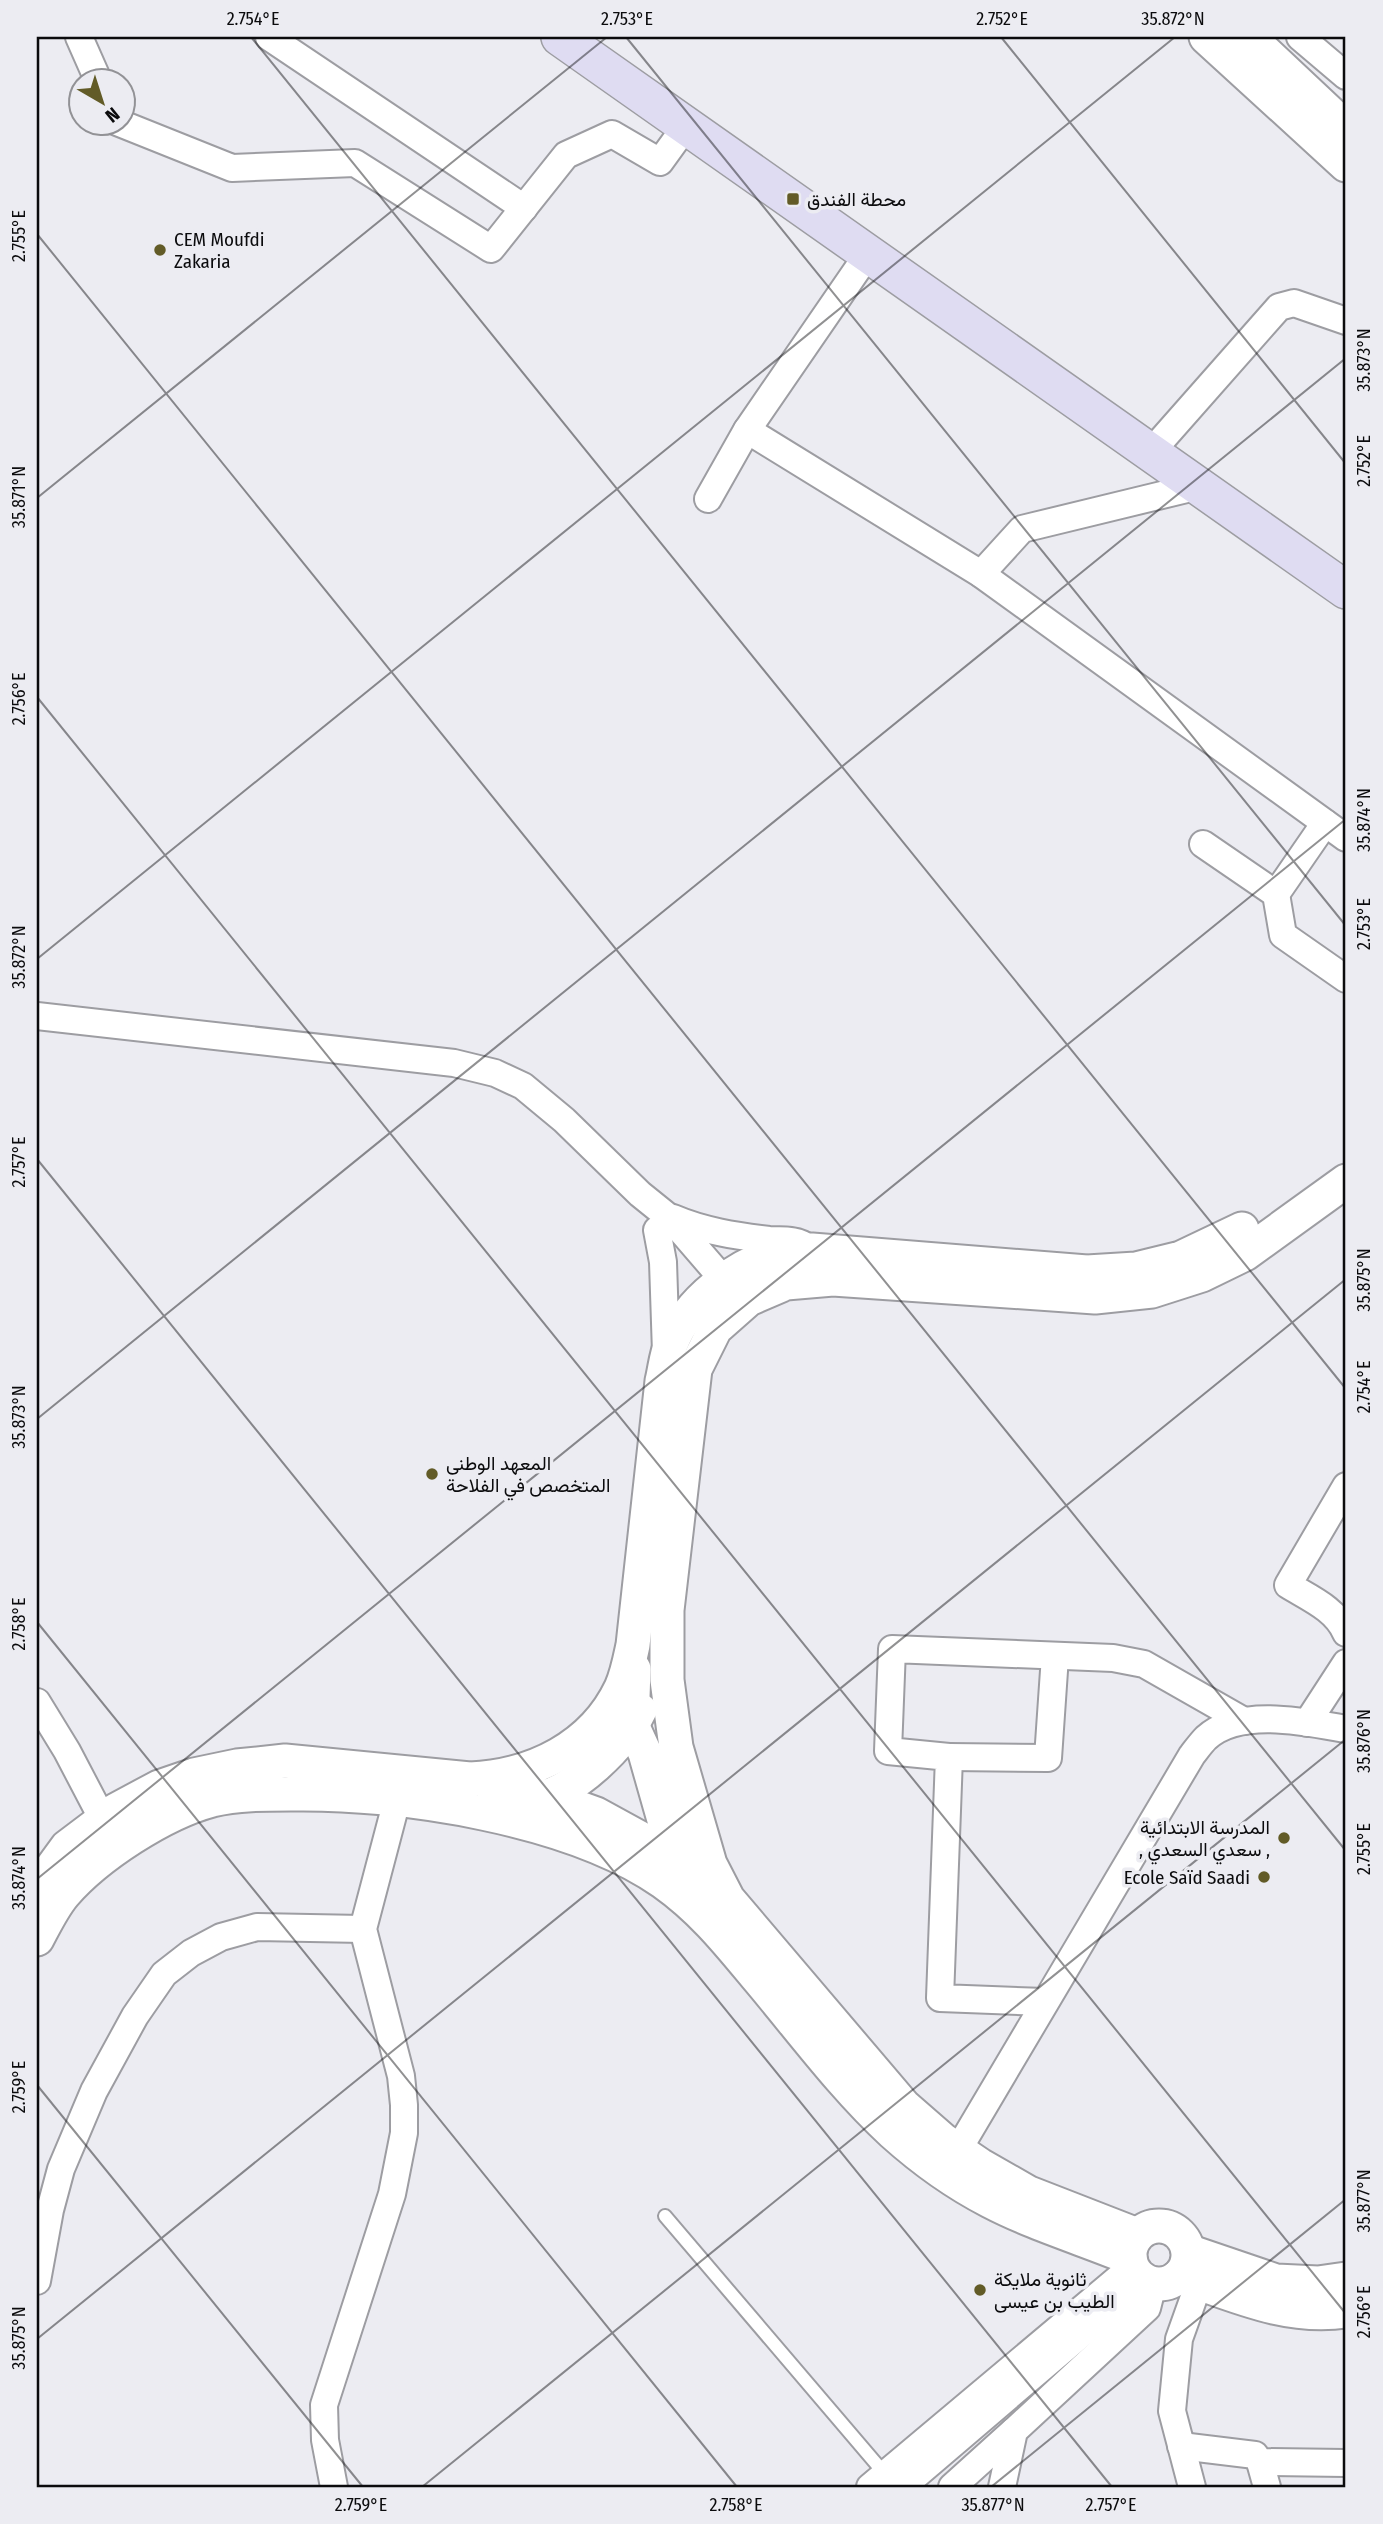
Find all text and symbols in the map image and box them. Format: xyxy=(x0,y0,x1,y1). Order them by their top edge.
text: 2.754°E xyxy=(227,8,279,30)
text: 2.753°E xyxy=(601,8,653,30)
text: 2.752°E xyxy=(976,8,1028,30)
text: 35.872°N xyxy=(1141,8,1205,30)
north arrow xyxy=(66,66,136,136)
text: N xyxy=(101,102,124,127)
place label: محطة الفندق xyxy=(807,188,906,211)
marker: محطة الفندق xyxy=(785,191,801,207)
text: 2.755°E xyxy=(8,210,30,262)
place label: CEM Moufdi Zakaria xyxy=(174,228,265,273)
marker: CEM Moufdi Zakaria xyxy=(152,242,168,258)
text: 35.873°N xyxy=(1353,328,1375,392)
text: 2.752°E xyxy=(1353,435,1375,487)
text: 35.871°N xyxy=(8,466,30,528)
text: 2.756°E xyxy=(8,673,30,725)
text: 35.874°N xyxy=(1353,788,1375,852)
text: 2.753°E xyxy=(1353,898,1375,950)
text: 35.872°N xyxy=(8,925,30,989)
text: 2.757°E xyxy=(8,1136,30,1188)
text: 35.875°N xyxy=(1353,1248,1375,1312)
text: 2.754°E xyxy=(1353,1361,1375,1413)
text: 35.873°N xyxy=(8,1385,30,1449)
place label: المعهد الوطني المتخصص في الفلاحة xyxy=(446,1452,610,1501)
marker: المعهد الوطني المتخصص في الفلاحة xyxy=(424,1466,440,1482)
text: 2.758°E xyxy=(8,1598,30,1650)
text: 35.876°N xyxy=(1353,1709,1375,1773)
place label: المدرسة الابتدائية , سعدي السعدي , xyxy=(1139,1816,1270,1865)
text: 2.755°E xyxy=(1353,1823,1375,1875)
marker: المدرسة الابتدائية , سعدي السعدي , xyxy=(1276,1830,1292,1846)
text: 35.874°N xyxy=(8,1846,30,1910)
place label: Ecole Saïd Saadi xyxy=(1124,1866,1250,1889)
marker: Ecole Saïd Saadi xyxy=(1256,1869,1272,1885)
text: 2.759°E xyxy=(8,2061,30,2113)
text: 35.877°N xyxy=(1353,2169,1375,2233)
place label: ثانوية ملايكة الطيب بن عيسى xyxy=(994,2268,1115,2313)
marker: ثانوية ملايكة الطيب بن عيسى xyxy=(972,2282,988,2298)
text: 2.756°E xyxy=(1353,2286,1375,2338)
text: 35.875°N xyxy=(8,2306,30,2370)
text: 2.759°E xyxy=(335,2494,387,2516)
text: 2.758°E xyxy=(710,2494,762,2516)
text: 35.877°N xyxy=(961,2494,1025,2516)
text: 2.757°E xyxy=(1085,2494,1137,2516)

